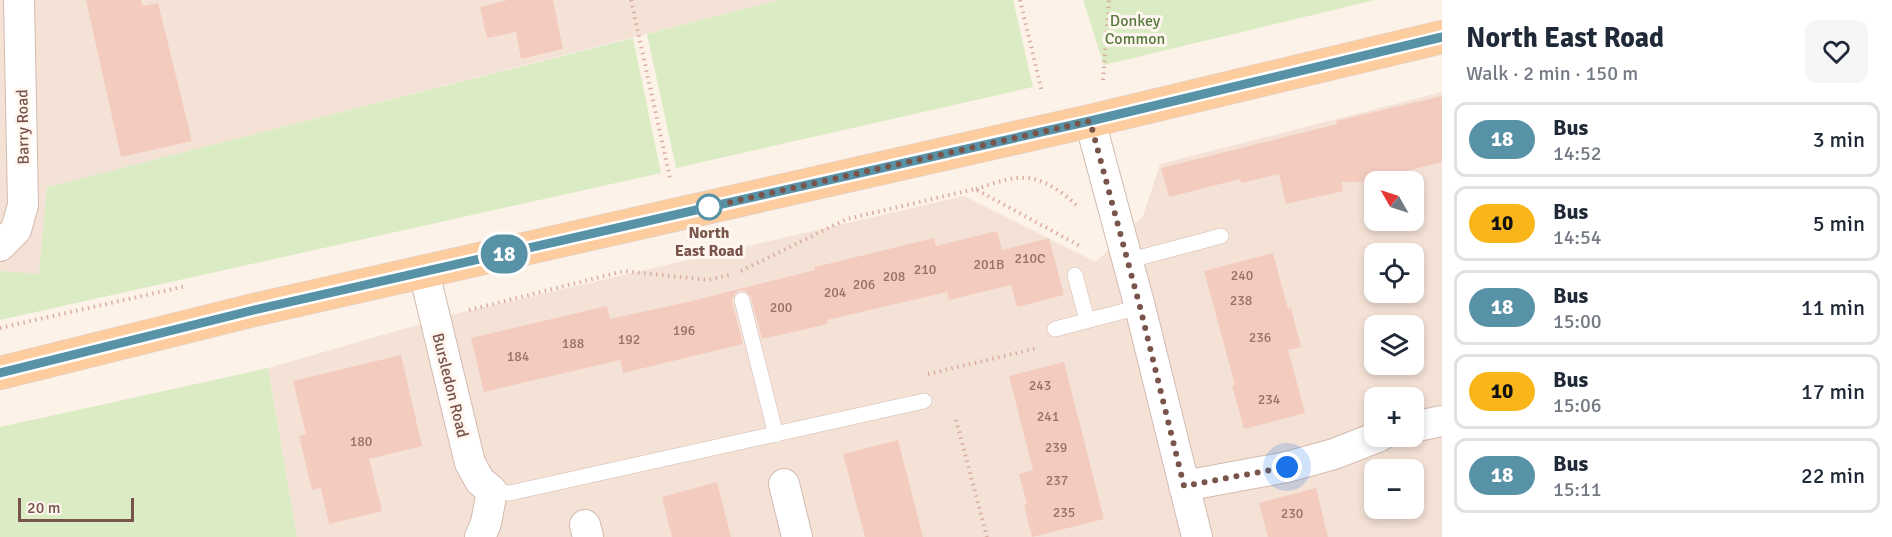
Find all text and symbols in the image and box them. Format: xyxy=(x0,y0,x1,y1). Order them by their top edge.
park label: Donkey Common xyxy=(1105,11,1165,49)
button: heart xyxy=(1805,20,1868,83)
text: North East Road xyxy=(1466,21,1664,55)
text: Walk · 2 min · 150 m xyxy=(1466,61,1638,86)
street label: Barry Road xyxy=(12,89,34,165)
text: Bus xyxy=(1553,114,1588,141)
text: 18 xyxy=(1491,126,1513,152)
text: 3 min xyxy=(1813,126,1865,153)
text: 14:52 xyxy=(1553,141,1602,166)
north arrow xyxy=(1364,171,1424,231)
map controls xyxy=(1364,171,1424,519)
marker: North East Road xyxy=(696,194,722,220)
text: Bus xyxy=(1553,198,1588,225)
text: 10 xyxy=(1491,210,1513,236)
text: 5 min xyxy=(1813,210,1865,237)
place label: North East Road xyxy=(675,223,744,261)
text: 14:54 xyxy=(1553,225,1602,250)
line badge: 18 xyxy=(477,234,531,274)
text: 18 xyxy=(493,241,515,267)
button: locate xyxy=(1364,243,1424,303)
house number: 210C xyxy=(1014,250,1046,267)
house number: 201B xyxy=(973,256,1005,273)
house number: 210 xyxy=(914,261,936,278)
house number: 240 xyxy=(1231,267,1253,284)
house number: 208 xyxy=(883,268,905,285)
house number: 206 xyxy=(853,276,875,293)
text: Bus xyxy=(1553,282,1588,309)
house number: 204 xyxy=(824,284,847,301)
house number: 238 xyxy=(1230,292,1252,309)
text: 18 xyxy=(1491,294,1513,320)
text: 11 min xyxy=(1801,294,1865,321)
house number: 200 xyxy=(770,299,792,316)
text: 15:00 xyxy=(1553,309,1602,334)
button: layers xyxy=(1364,315,1424,375)
house number: 196 xyxy=(673,322,695,339)
house number: 236 xyxy=(1249,329,1271,346)
street label: Bursledon Road xyxy=(427,331,473,440)
house number: 192 xyxy=(618,331,640,348)
house number: 188 xyxy=(562,335,584,352)
house number: 184 xyxy=(507,348,530,365)
text: Bus xyxy=(1553,366,1588,393)
house number: 243 xyxy=(1029,377,1051,394)
text: 10 xyxy=(1491,378,1513,404)
text: 17 min xyxy=(1801,378,1865,405)
button: + xyxy=(1364,387,1424,447)
house number: 234 xyxy=(1258,391,1281,408)
text: 15:06 xyxy=(1553,393,1602,418)
house number: 241 xyxy=(1037,408,1059,425)
house number: 180 xyxy=(350,433,372,450)
house number: 239 xyxy=(1045,439,1067,456)
text: Bus xyxy=(1553,450,1588,477)
your location xyxy=(1272,452,1302,482)
button: − xyxy=(1364,459,1424,519)
text: 18 xyxy=(1491,462,1513,488)
text: 22 min xyxy=(1801,462,1865,489)
house number: 237 xyxy=(1046,472,1068,489)
text: 15:11 xyxy=(1553,477,1602,502)
scale bar xyxy=(18,495,134,522)
text: 20 m xyxy=(27,498,61,518)
house number: 235 xyxy=(1053,504,1075,521)
house number: 230 xyxy=(1281,505,1303,522)

